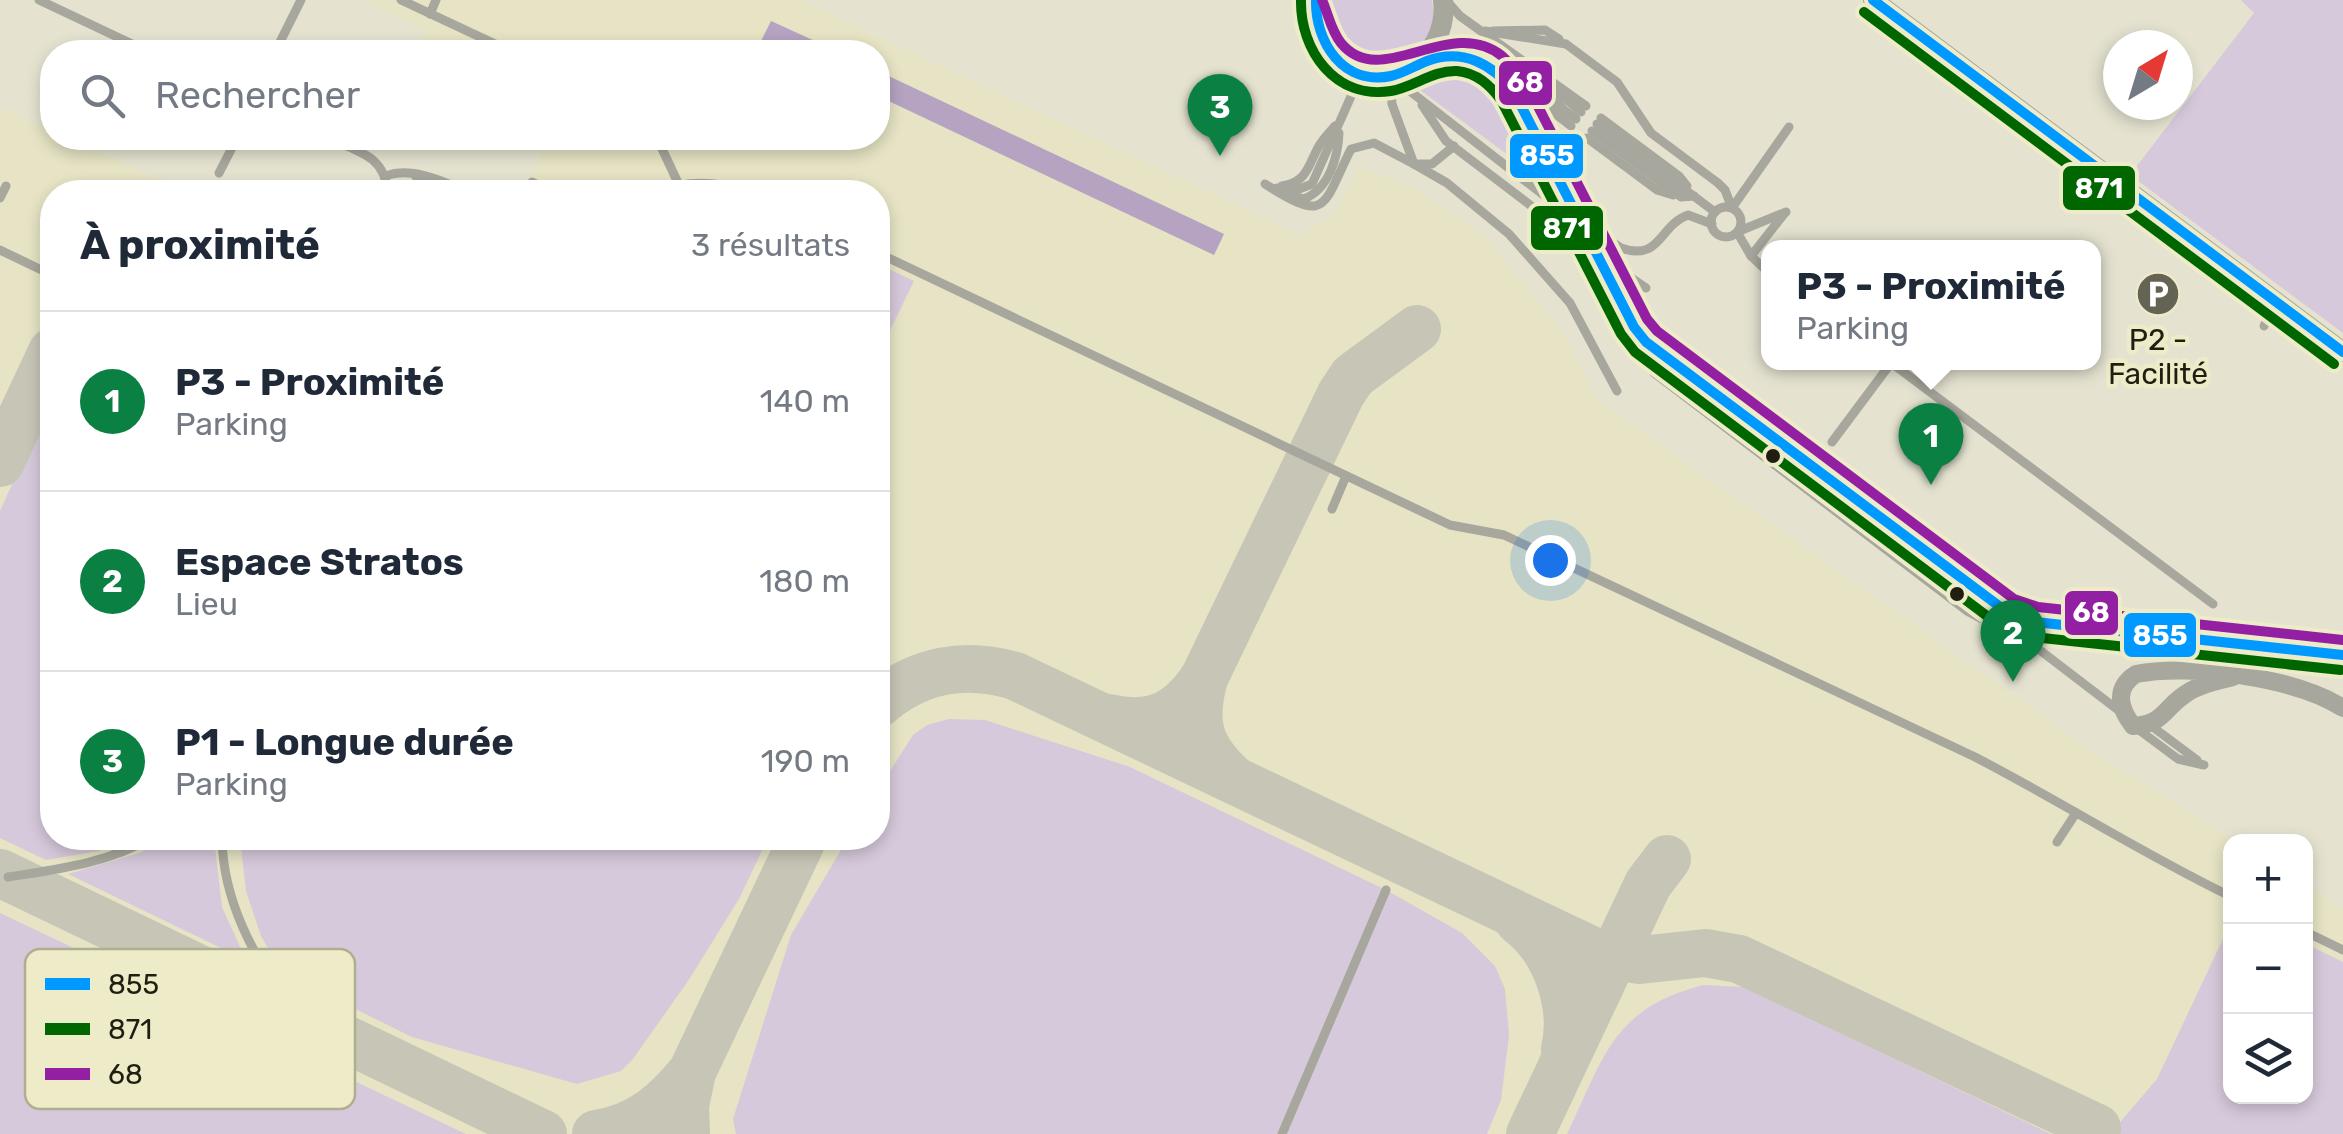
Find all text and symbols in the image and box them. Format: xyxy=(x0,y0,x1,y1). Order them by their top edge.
north arrow xyxy=(2103,30,2193,120)
search box xyxy=(40,40,890,150)
line badge: 68 xyxy=(1497,59,1554,107)
text: 68 xyxy=(1506,66,1544,99)
icon: search xyxy=(75,68,130,123)
text: Rechercher xyxy=(155,72,360,118)
pin: 3 xyxy=(1188,74,1252,156)
line badge: 855 xyxy=(1508,132,1585,180)
text: 855 xyxy=(1519,139,1575,172)
line badge: 871 xyxy=(2061,164,2137,212)
text: 871 xyxy=(2075,172,2123,205)
line badge: 871 xyxy=(1529,204,1605,252)
text: 871 xyxy=(1543,212,1591,245)
text: À proximité xyxy=(80,220,320,270)
text: 3 résultats xyxy=(691,226,850,264)
popup xyxy=(1761,240,2101,370)
text: P3 - Proximité xyxy=(1796,263,2066,309)
parking icon: P2 - Facilité xyxy=(2135,271,2181,317)
text: Parking xyxy=(1796,309,1909,347)
place label: P2 - Facilité xyxy=(2108,322,2208,392)
text: P3 - Proximité xyxy=(175,359,444,405)
text: 1 xyxy=(105,382,120,420)
text: 140 m xyxy=(760,382,850,420)
pin: 1 xyxy=(1898,402,1964,485)
text: Parking xyxy=(175,405,288,443)
unlabelled marker xyxy=(1763,446,1783,466)
your location xyxy=(1525,535,1576,586)
text: Espace Stratos xyxy=(175,539,464,585)
text: 2 xyxy=(102,562,123,600)
text: 180 m xyxy=(759,562,850,600)
unlabelled marker xyxy=(1947,584,1967,604)
text: Lieu xyxy=(175,585,238,623)
line badge: 68 xyxy=(2063,589,2120,637)
text: 68 xyxy=(2072,596,2110,629)
pin: 2 xyxy=(1980,600,2046,682)
line badge: 855 xyxy=(2122,611,2198,659)
text: 855 xyxy=(2132,619,2188,652)
text: P1 - Longue durée xyxy=(175,719,514,765)
text: 3 xyxy=(102,742,123,780)
text: 190 m xyxy=(761,742,850,780)
text: Parking xyxy=(175,765,288,803)
map controls xyxy=(2223,834,2313,1104)
button: + xyxy=(2223,834,2313,924)
button: − xyxy=(2223,924,2313,1014)
legend xyxy=(25,949,355,1109)
text: 855 xyxy=(108,968,159,1001)
text: 871 xyxy=(108,1013,152,1046)
button: layers xyxy=(2223,1014,2313,1104)
text: 68 xyxy=(108,1058,143,1091)

